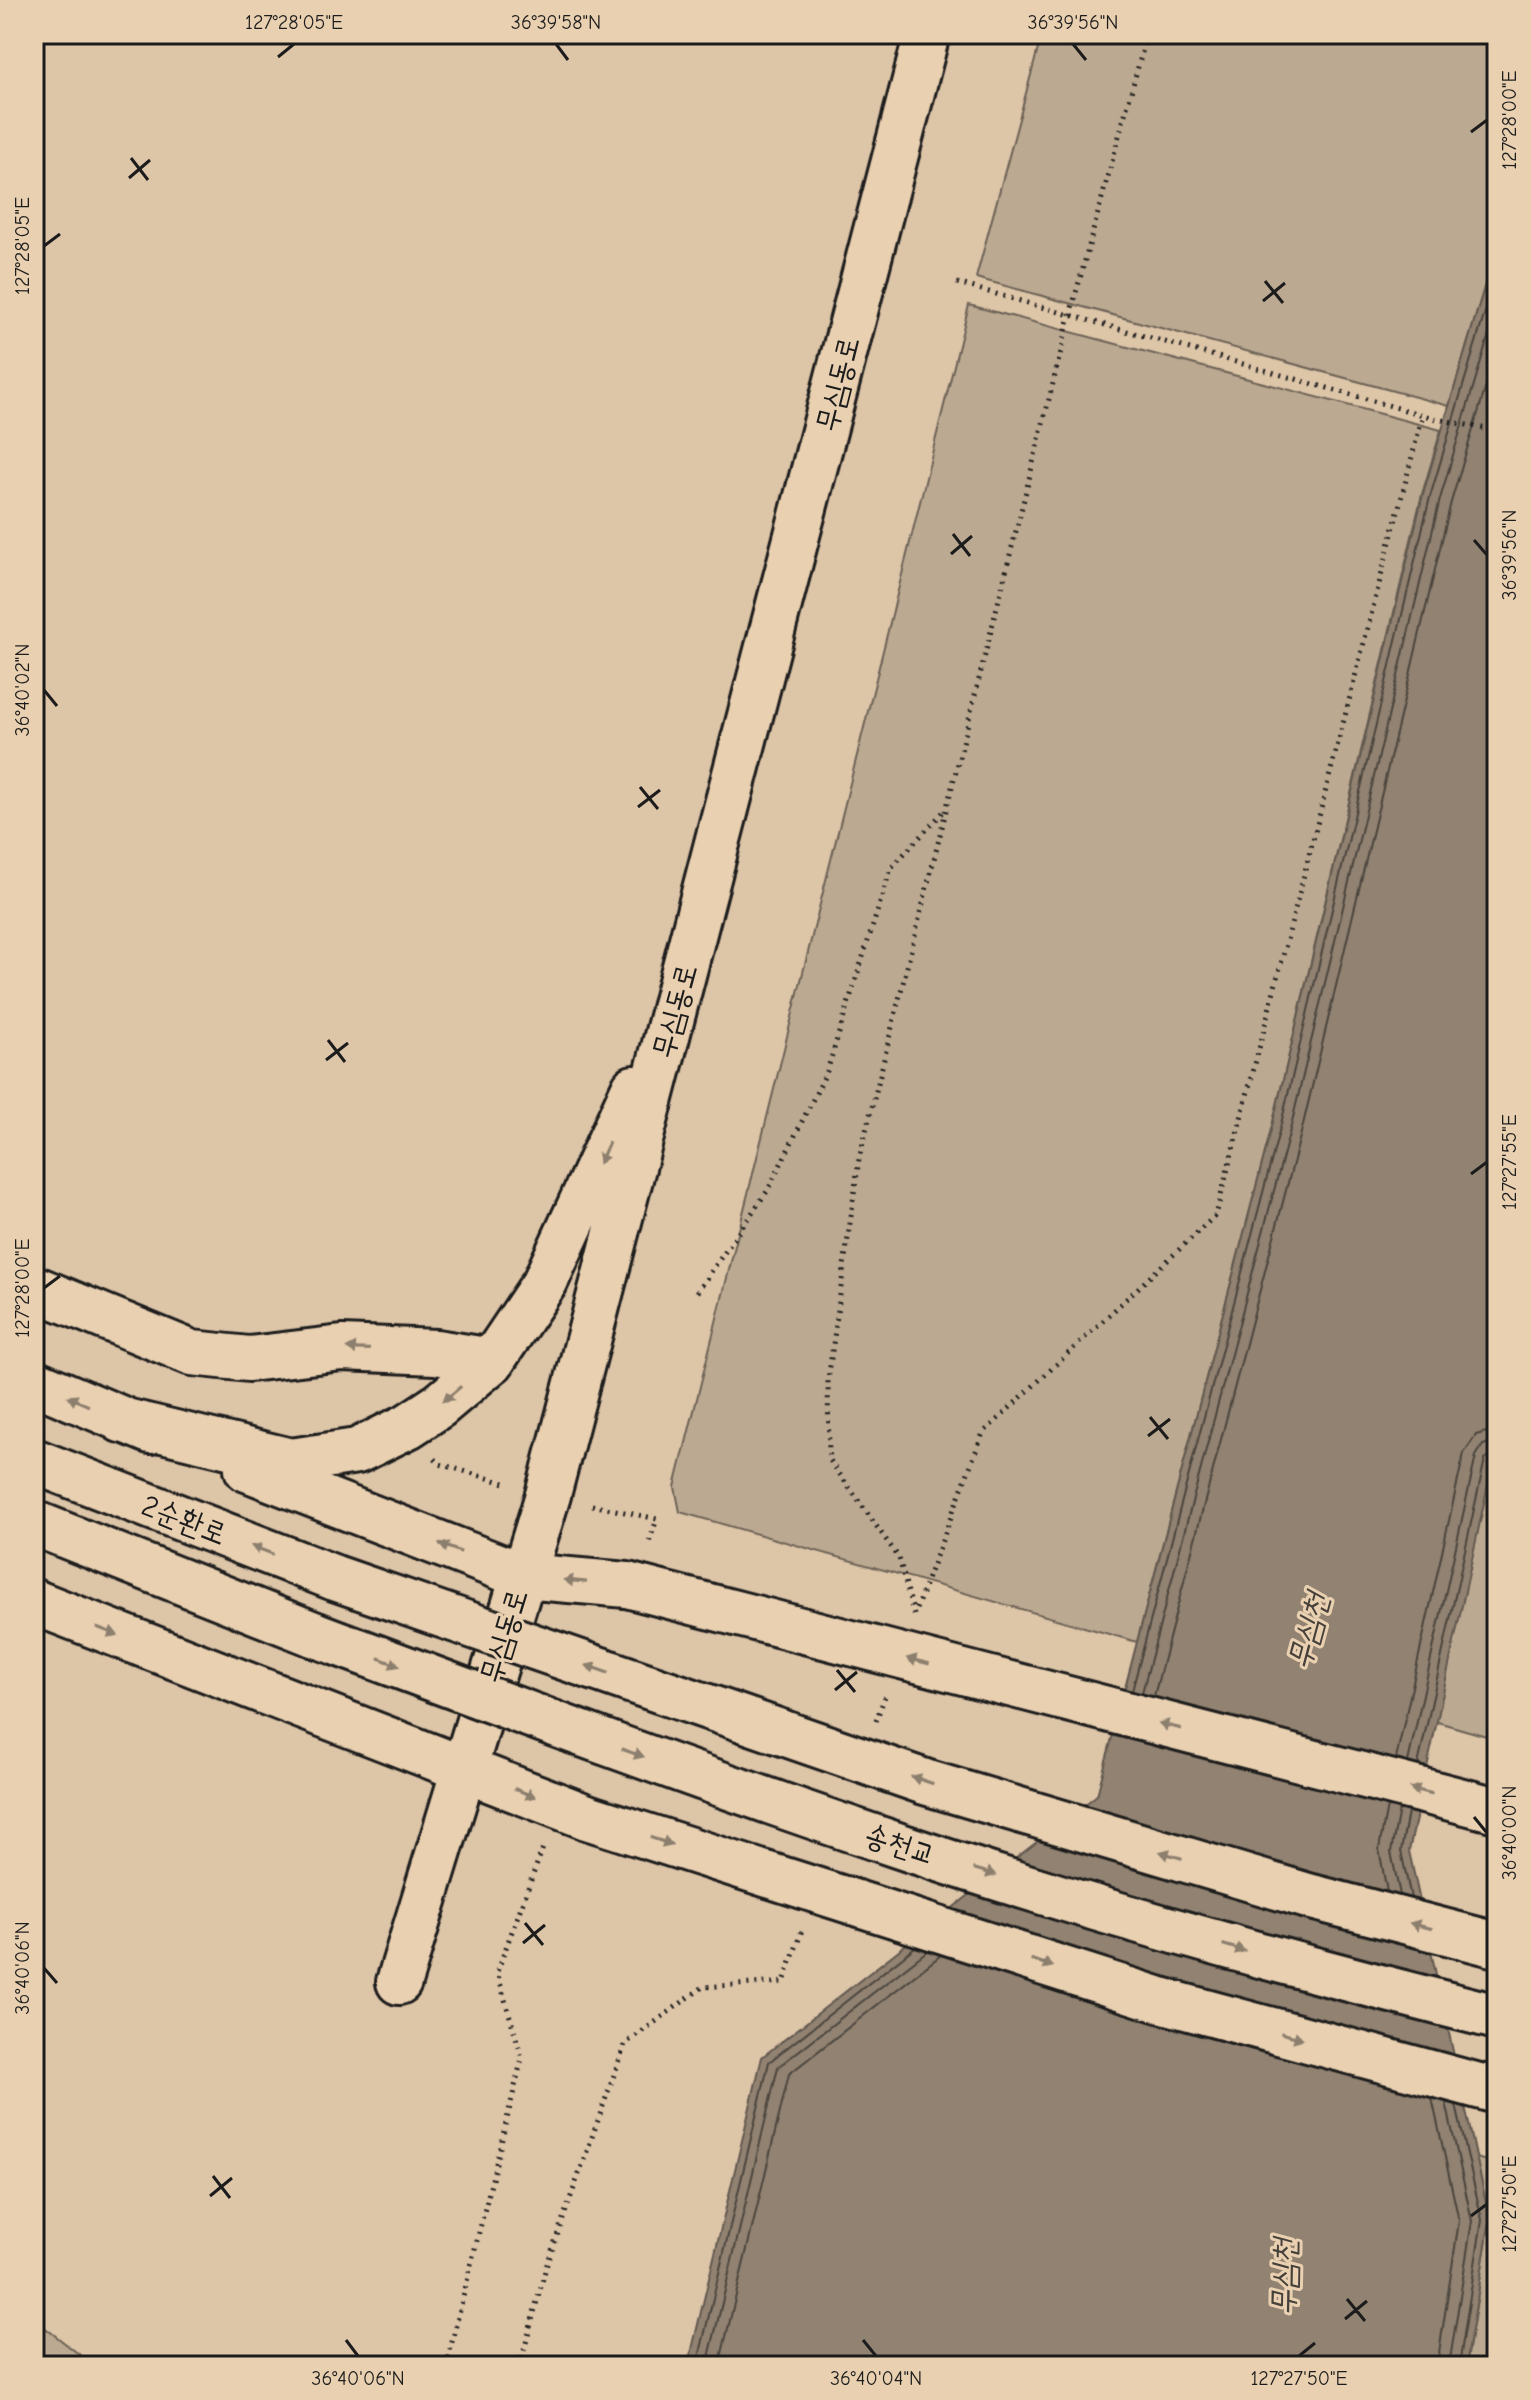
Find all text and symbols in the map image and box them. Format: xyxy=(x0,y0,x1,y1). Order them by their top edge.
text: 127°28'05"E xyxy=(245,11,343,34)
text: 36°39'58"N xyxy=(511,11,601,34)
text: 36°39'56"N xyxy=(1028,11,1118,34)
text: 127°28'00"E xyxy=(1498,70,1521,170)
text: 127°28'05"E xyxy=(11,197,34,295)
street label: 무심동로 xyxy=(809,333,867,435)
text: 36°39'56"N xyxy=(1498,510,1521,600)
text: 36°40'02"N xyxy=(11,644,34,736)
street label: 무심동로 xyxy=(646,960,704,1062)
text: 127°27'55"E xyxy=(1498,1114,1521,1210)
one-way arrow xyxy=(597,1142,611,1165)
text: 127°28'00"E xyxy=(11,1238,34,1338)
one-way arrow xyxy=(345,1342,370,1355)
one-way arrow xyxy=(443,1385,463,1402)
one-way arrow xyxy=(66,1395,90,1408)
street label: 2순환로 xyxy=(137,1488,231,1552)
one-way arrow xyxy=(438,1541,462,1554)
one-way arrow xyxy=(250,1543,274,1556)
one-way arrow xyxy=(562,1574,587,1587)
street label: 무심동로 xyxy=(473,1585,535,1687)
water label: 무심천 xyxy=(1280,1586,1337,1673)
one-way arrow xyxy=(95,1624,119,1637)
one-way arrow xyxy=(905,1654,930,1666)
one-way arrow xyxy=(377,1657,401,1669)
one-way arrow xyxy=(584,1663,608,1675)
one-way arrow xyxy=(1157,1719,1182,1731)
one-way arrow xyxy=(621,1748,645,1760)
one-way arrow xyxy=(910,1774,934,1786)
one-way arrow xyxy=(1409,1784,1434,1796)
text: 36°40'00"N xyxy=(1498,1786,1521,1880)
one-way arrow xyxy=(513,1787,537,1800)
street label: 송천교 xyxy=(860,1817,940,1873)
one-way arrow xyxy=(650,1835,674,1847)
one-way arrow xyxy=(1159,1848,1183,1861)
one-way arrow xyxy=(973,1867,997,1879)
one-way arrow xyxy=(1409,1919,1434,1931)
text: 36°40'06"N xyxy=(11,1921,34,2015)
one-way arrow xyxy=(1222,1942,1246,1955)
one-way arrow xyxy=(1031,1957,1055,1969)
one-way arrow xyxy=(1279,2030,1304,2042)
text: 127°27'50"E xyxy=(1498,2155,1521,2253)
water label: 무심천 xyxy=(1265,2235,1303,2316)
text: 36°40'06"N xyxy=(311,2367,405,2390)
text: 36°40'04"N xyxy=(830,2367,922,2390)
text: 127°27'50"E xyxy=(1250,2367,1348,2390)

